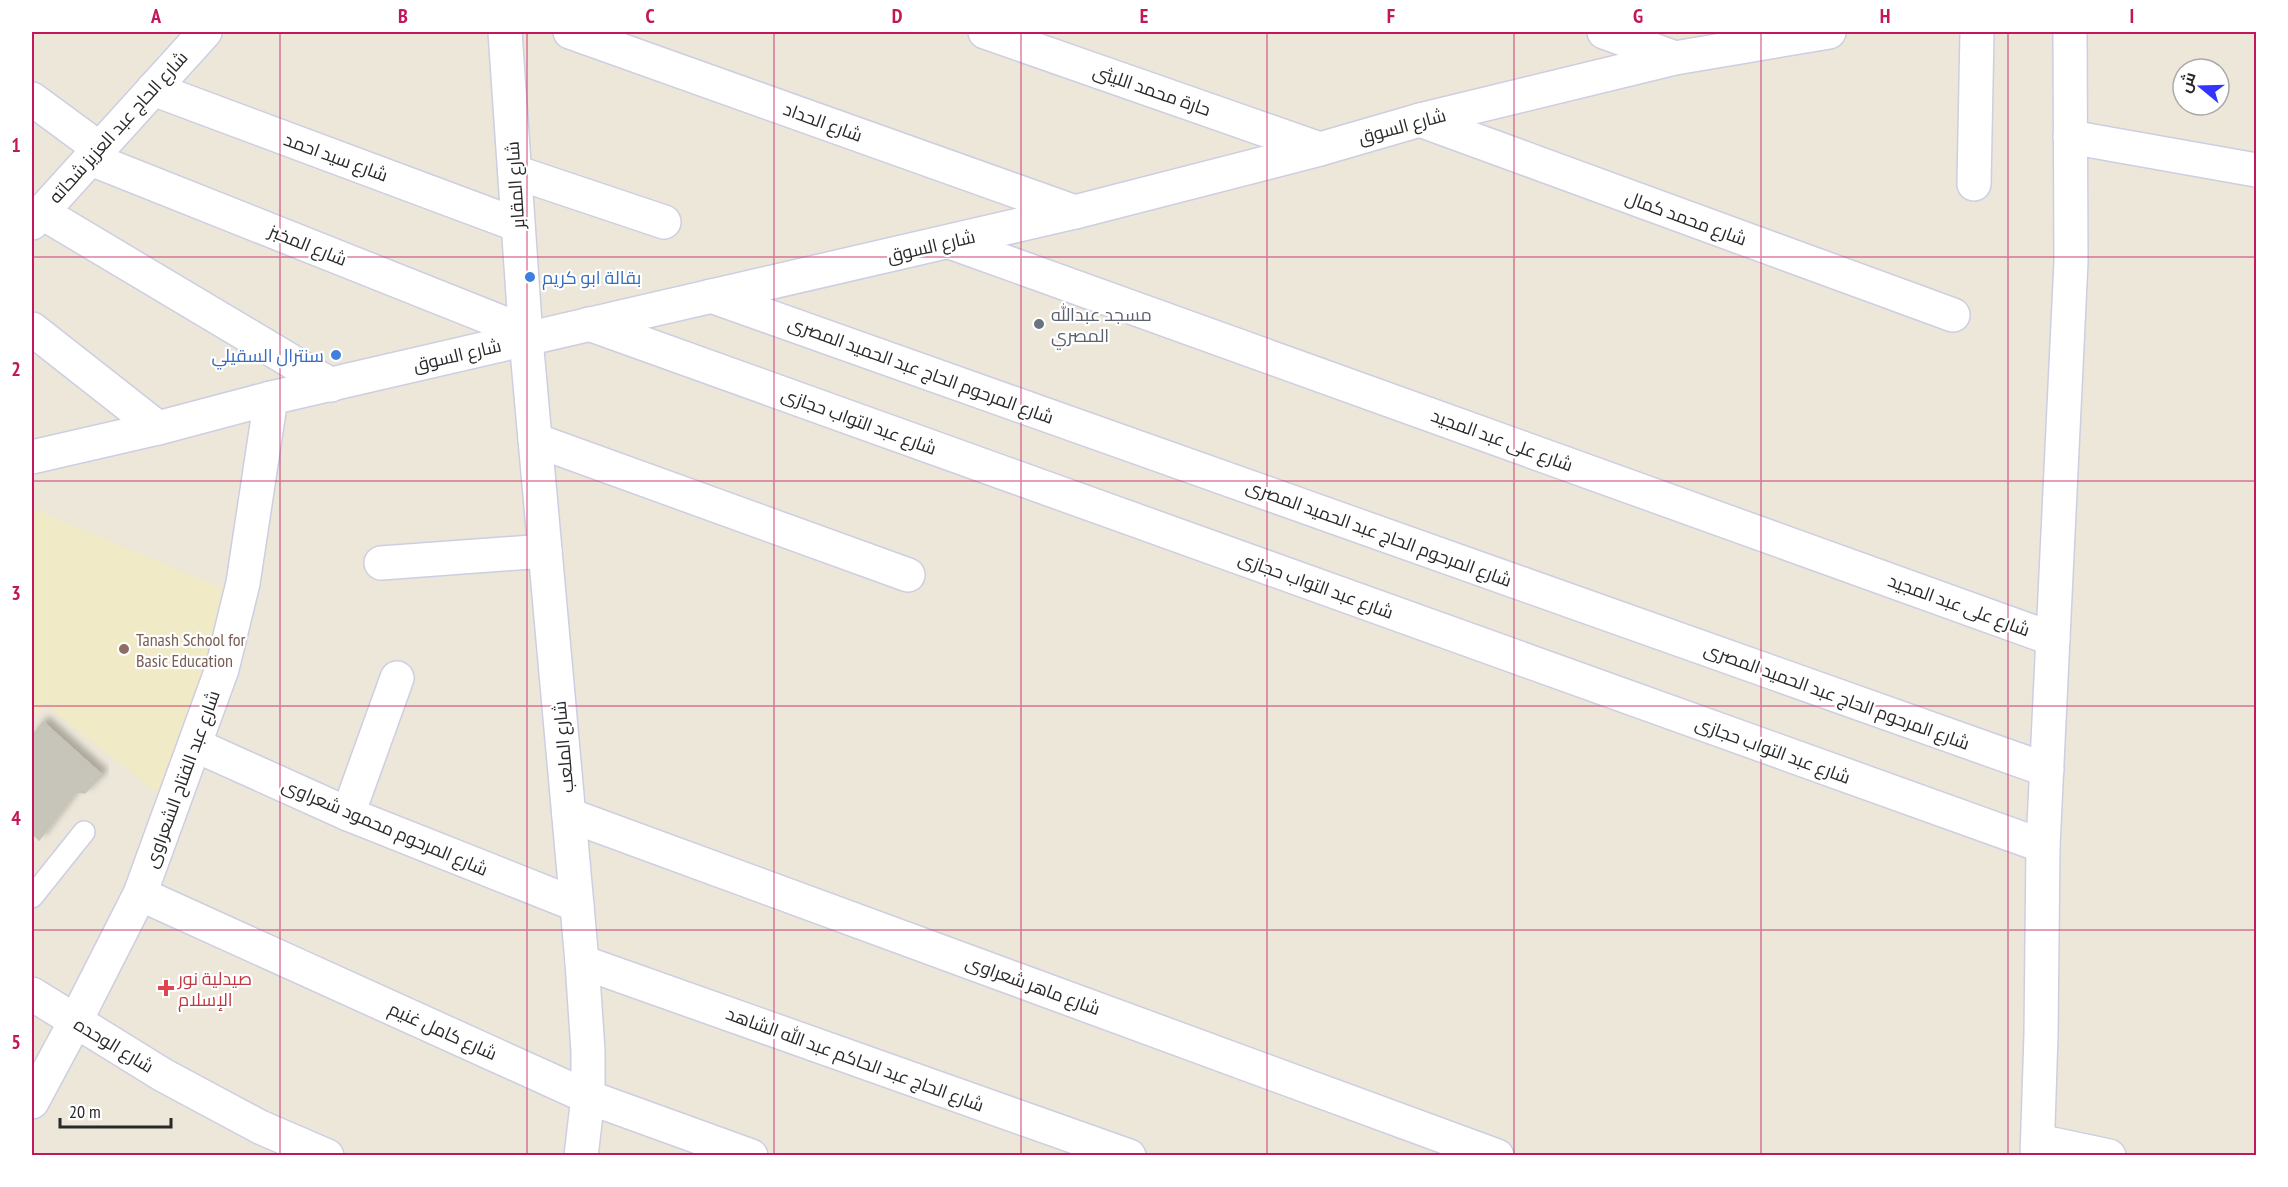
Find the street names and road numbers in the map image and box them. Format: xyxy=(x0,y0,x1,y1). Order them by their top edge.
street label: شارع الحاج عبد العزيز شحاته xyxy=(44,46,193,208)
street label: حارة محمد الليثى xyxy=(1090,59,1214,121)
street label: شارع الحداد xyxy=(780,97,866,148)
street label: شارع السوق xyxy=(1356,103,1449,150)
street label: شارع سيد احمد xyxy=(281,128,391,187)
street label: شارع المقابر xyxy=(500,140,531,231)
street label: شارع محمد كمال xyxy=(1622,185,1750,252)
street label: شارع المخبز xyxy=(264,219,350,272)
street label: شارع السوق xyxy=(885,225,978,268)
street label: شارع المرحوم الحاج عبد الحميد المصرى xyxy=(785,311,1057,430)
street label: شارع السوق xyxy=(411,334,504,377)
street label: شارع عبد التواب حجازى xyxy=(778,382,940,461)
street label: شارع على عبد المجيد xyxy=(1428,404,1576,477)
street label: شارع المرحوم الحاج عبد الحميد المصرى xyxy=(1243,474,1515,593)
street label: شارع عبد التواب حجازى xyxy=(1235,546,1397,625)
street label: شارع على عبد المجيد xyxy=(1885,569,2033,642)
street label: شارع المرحوم الحاج عبد الحميد المصرى xyxy=(1701,637,1973,756)
street label: شارع عبد الفتاح الشعراوى xyxy=(139,687,226,871)
street label: شارع الملعب xyxy=(548,700,579,794)
street label: شارع عبد التواب حجازى xyxy=(1692,711,1854,790)
street label: شارع المرحوم محمود شعراوى xyxy=(278,773,491,882)
street label: شارع ماهر شعراوى xyxy=(962,950,1103,1021)
street label: شارع كامل غنيم xyxy=(385,997,501,1066)
street label: شارع الحاج عبد الحاكم عبد الله الشاهد xyxy=(723,1002,987,1117)
street label: شارع الوحده xyxy=(69,1012,158,1079)

